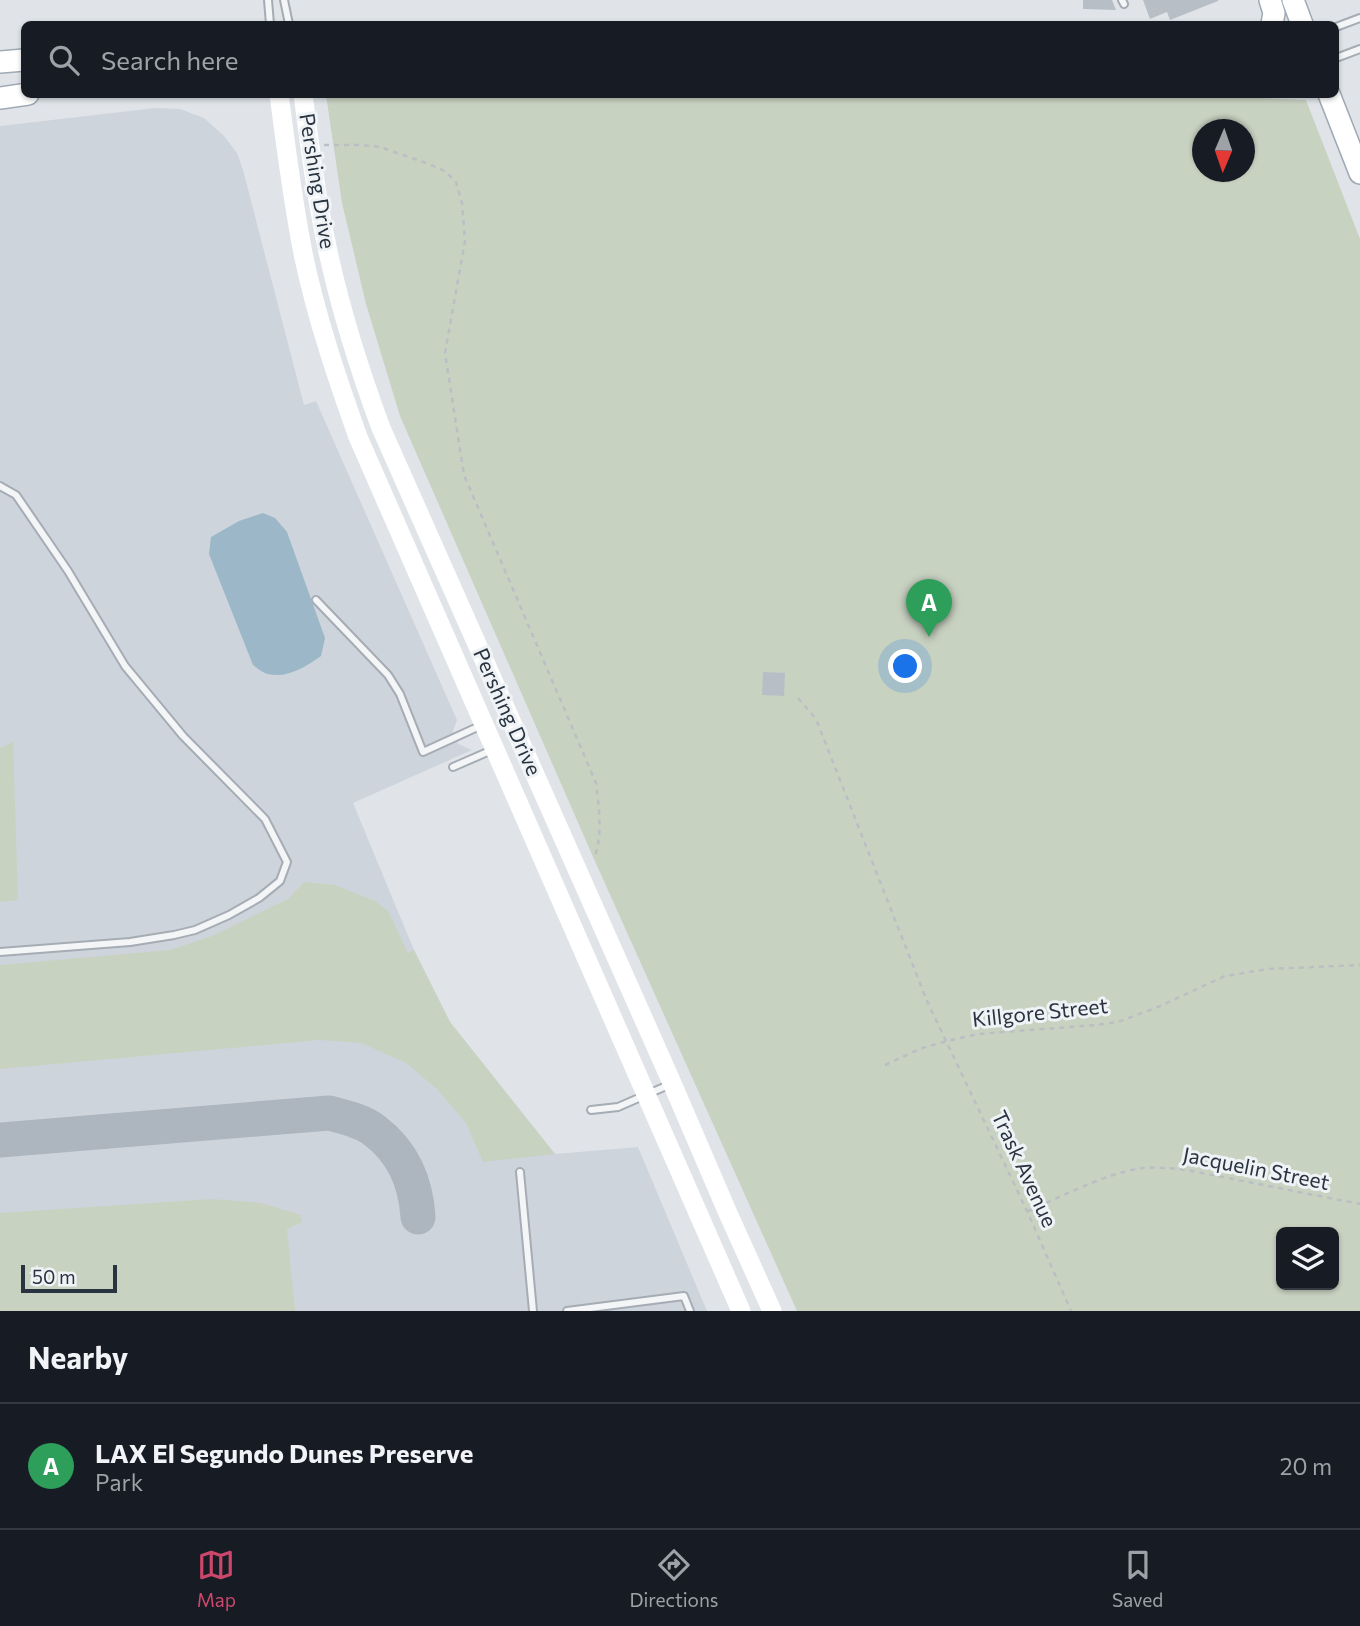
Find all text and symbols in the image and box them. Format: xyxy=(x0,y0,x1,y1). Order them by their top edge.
search box xyxy=(21,21,1339,98)
icon: search xyxy=(45,41,83,79)
text: Search here xyxy=(101,44,239,75)
street label: Pershing Drive xyxy=(295,111,342,250)
north arrow xyxy=(1192,119,1255,182)
pin: A xyxy=(906,579,952,637)
street label: Pershing Drive xyxy=(469,644,548,779)
your location xyxy=(888,649,922,683)
street label: Killgore Street xyxy=(971,992,1109,1031)
street label: Trask Avenue xyxy=(987,1106,1063,1231)
street label: Jacquelin Street xyxy=(1181,1141,1332,1194)
map controls xyxy=(1276,1227,1339,1290)
button: layers xyxy=(1276,1227,1339,1290)
scale bar xyxy=(21,1262,117,1294)
text: 50 m xyxy=(32,1265,76,1288)
text: Nearby xyxy=(28,1338,128,1375)
text: LAX El Segundo Dunes Preserve xyxy=(95,1437,473,1468)
text: A xyxy=(43,1452,59,1480)
text: 20 m xyxy=(1280,1452,1332,1480)
text: Park xyxy=(95,1468,143,1496)
tab: Map xyxy=(197,1546,236,1611)
tab: Directions xyxy=(629,1546,719,1611)
tab: Saved xyxy=(1112,1546,1163,1611)

